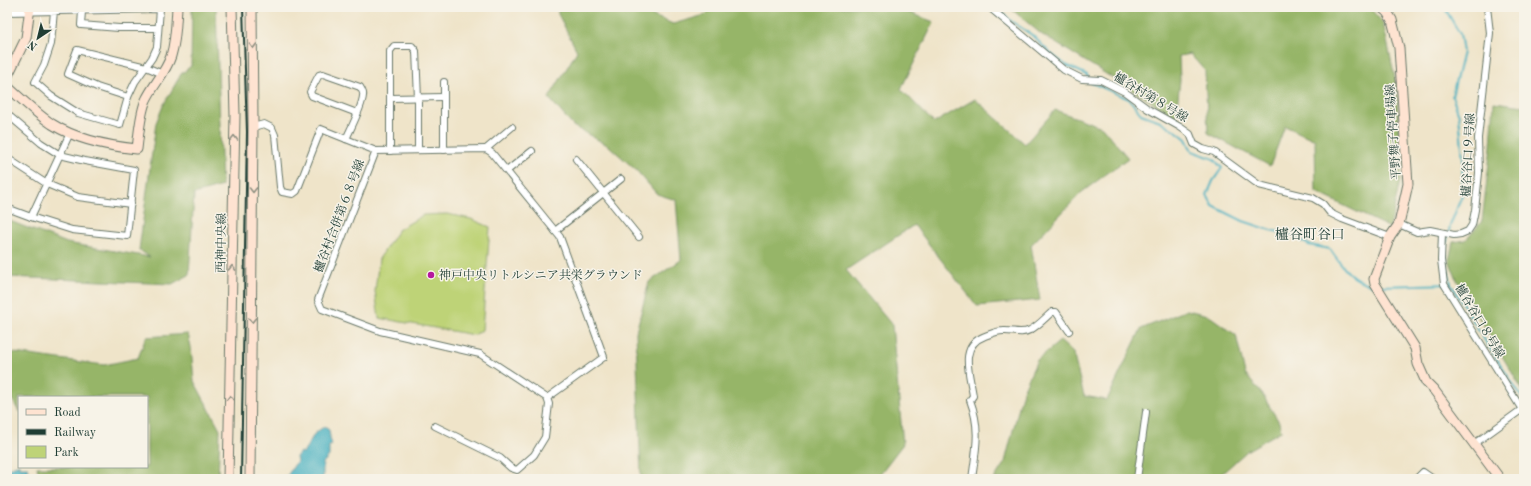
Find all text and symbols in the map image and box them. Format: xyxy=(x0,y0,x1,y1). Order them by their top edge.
north arrow xyxy=(18,18,58,58)
text: N xyxy=(26,38,40,52)
one-way arrow xyxy=(249,43,257,49)
street label: 櫨谷村第８号線 xyxy=(1111,69,1191,125)
street label: 平野舞子停車場線 xyxy=(1383,84,1403,180)
street label: 櫨谷谷口９号線 xyxy=(1459,113,1477,197)
one-way arrow xyxy=(230,135,238,141)
street label: 櫨谷村合併第６８号線 xyxy=(311,157,367,275)
one-way arrow xyxy=(249,187,257,193)
street label: 西神中央線 xyxy=(213,213,229,273)
district label: 櫨谷町谷口 xyxy=(1275,227,1345,242)
one-way arrow xyxy=(228,265,237,271)
place label: 神戸中央リトルシニア共栄グラウンド xyxy=(439,268,643,282)
marker: 神戸中央リトルシニア共栄グラウンド xyxy=(426,270,436,280)
street label: 櫨谷谷口８号線 xyxy=(1452,281,1508,361)
one-way arrow xyxy=(248,317,256,323)
one-way arrow xyxy=(226,395,234,401)
legend xyxy=(18,396,148,468)
text: Road xyxy=(54,407,81,419)
text: Railway xyxy=(54,427,97,439)
text: Park xyxy=(54,447,79,459)

